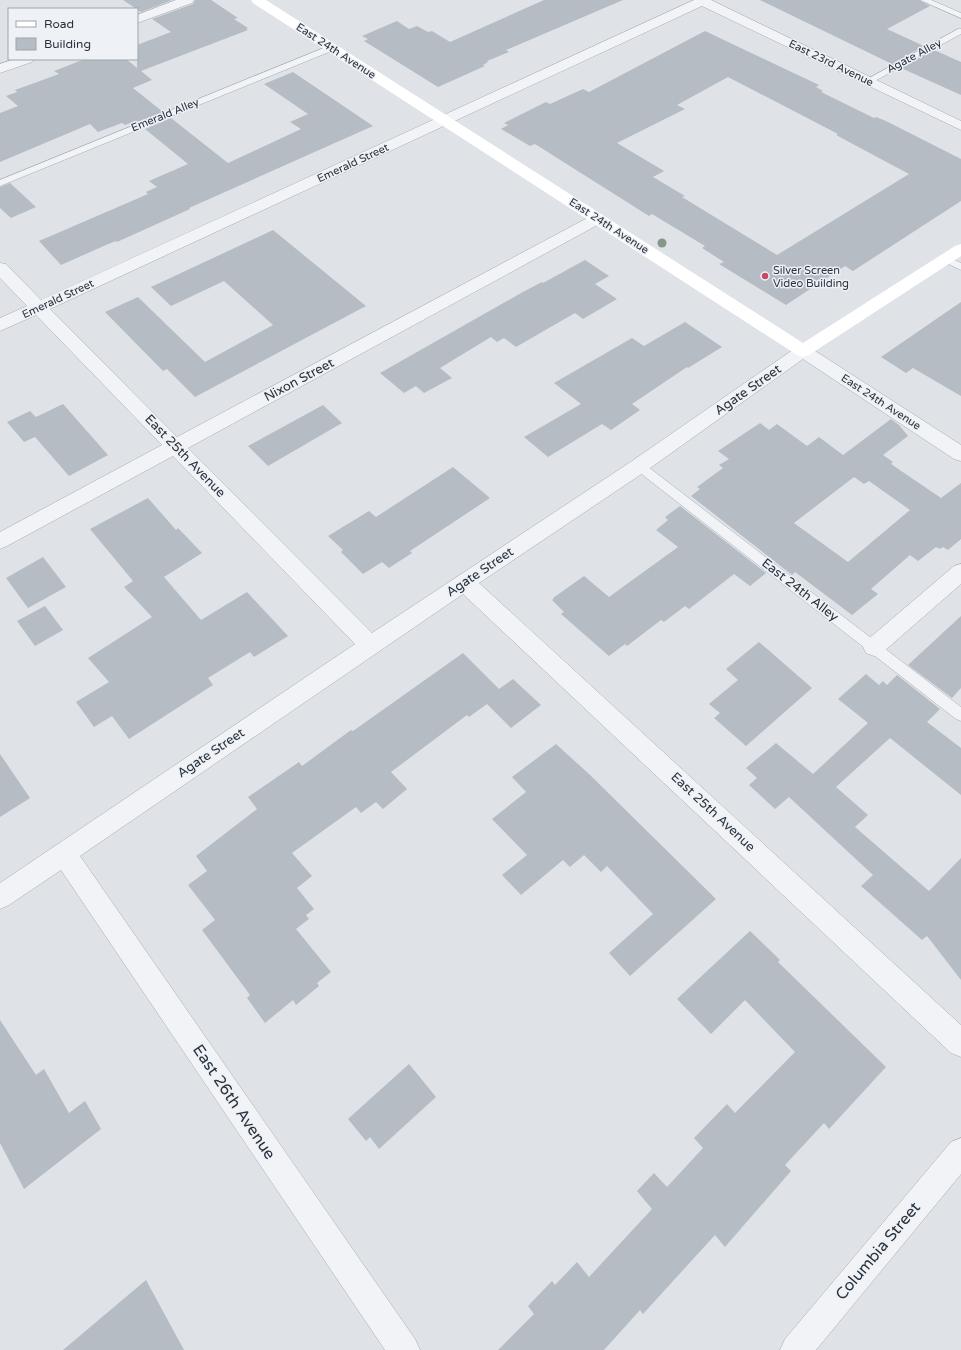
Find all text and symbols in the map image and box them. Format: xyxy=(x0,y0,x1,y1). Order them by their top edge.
legend xyxy=(8,8,138,60)
text: Road xyxy=(44,17,74,31)
street label: East 24th Avenue xyxy=(294,20,378,82)
street label: Agate Alley xyxy=(884,36,944,76)
text: Building xyxy=(44,37,91,51)
street label: East 23rd Avenue xyxy=(787,37,875,89)
street label: Emerald Alley xyxy=(129,95,201,134)
street label: Emerald Street xyxy=(315,141,391,185)
street label: East 24th Avenue xyxy=(567,195,651,257)
place label: Silver Screen Video Building xyxy=(773,264,849,290)
marker: Silver Screen Video Building xyxy=(760,271,770,281)
street label: Emerald Street xyxy=(20,277,96,321)
street label: Nixon Street xyxy=(261,355,337,405)
street label: Agate Street xyxy=(712,361,784,419)
street label: East 24th Avenue xyxy=(839,371,923,433)
street label: East 25th Avenue xyxy=(141,411,229,501)
street label: Agate Street xyxy=(443,544,517,600)
street label: East 24th Alley xyxy=(758,555,842,625)
street label: Agate Street xyxy=(174,725,248,781)
street label: East 25th Avenue xyxy=(668,769,758,855)
street label: East 26th Avenue xyxy=(188,1041,280,1163)
street label: Columbia Street xyxy=(831,1198,925,1304)

